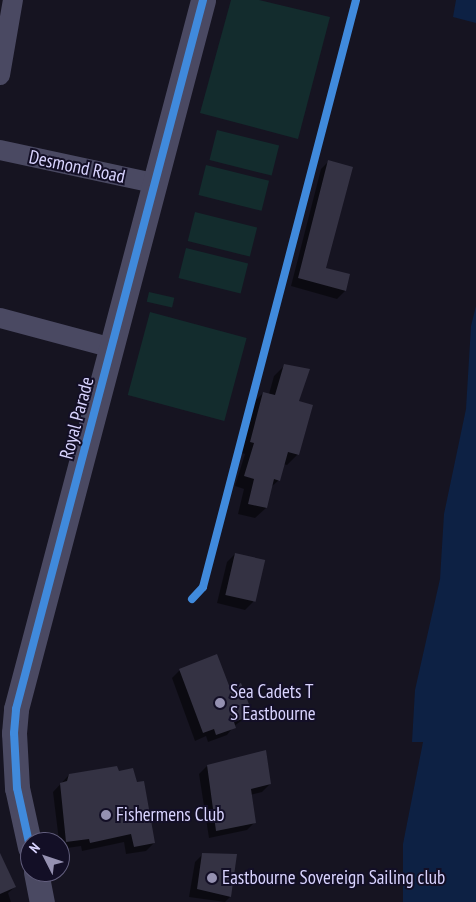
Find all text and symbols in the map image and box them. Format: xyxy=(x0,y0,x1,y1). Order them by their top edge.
street label: Desmond Road xyxy=(27,146,127,188)
street label: Royal Parade xyxy=(55,374,99,462)
place label: Sea Cadets T S Eastbourne xyxy=(230,681,316,725)
marker: Sea Cadets T S Eastbourne xyxy=(214,697,226,709)
place label: Fishermens Club xyxy=(116,804,224,826)
marker: Fishermens Club xyxy=(100,809,112,821)
north arrow xyxy=(20,832,70,882)
text: N xyxy=(25,839,44,857)
place label: Eastbourne Sovereign Sailing club xyxy=(222,867,445,889)
marker: Eastbourne Sovereign Sailing club xyxy=(206,872,218,884)

